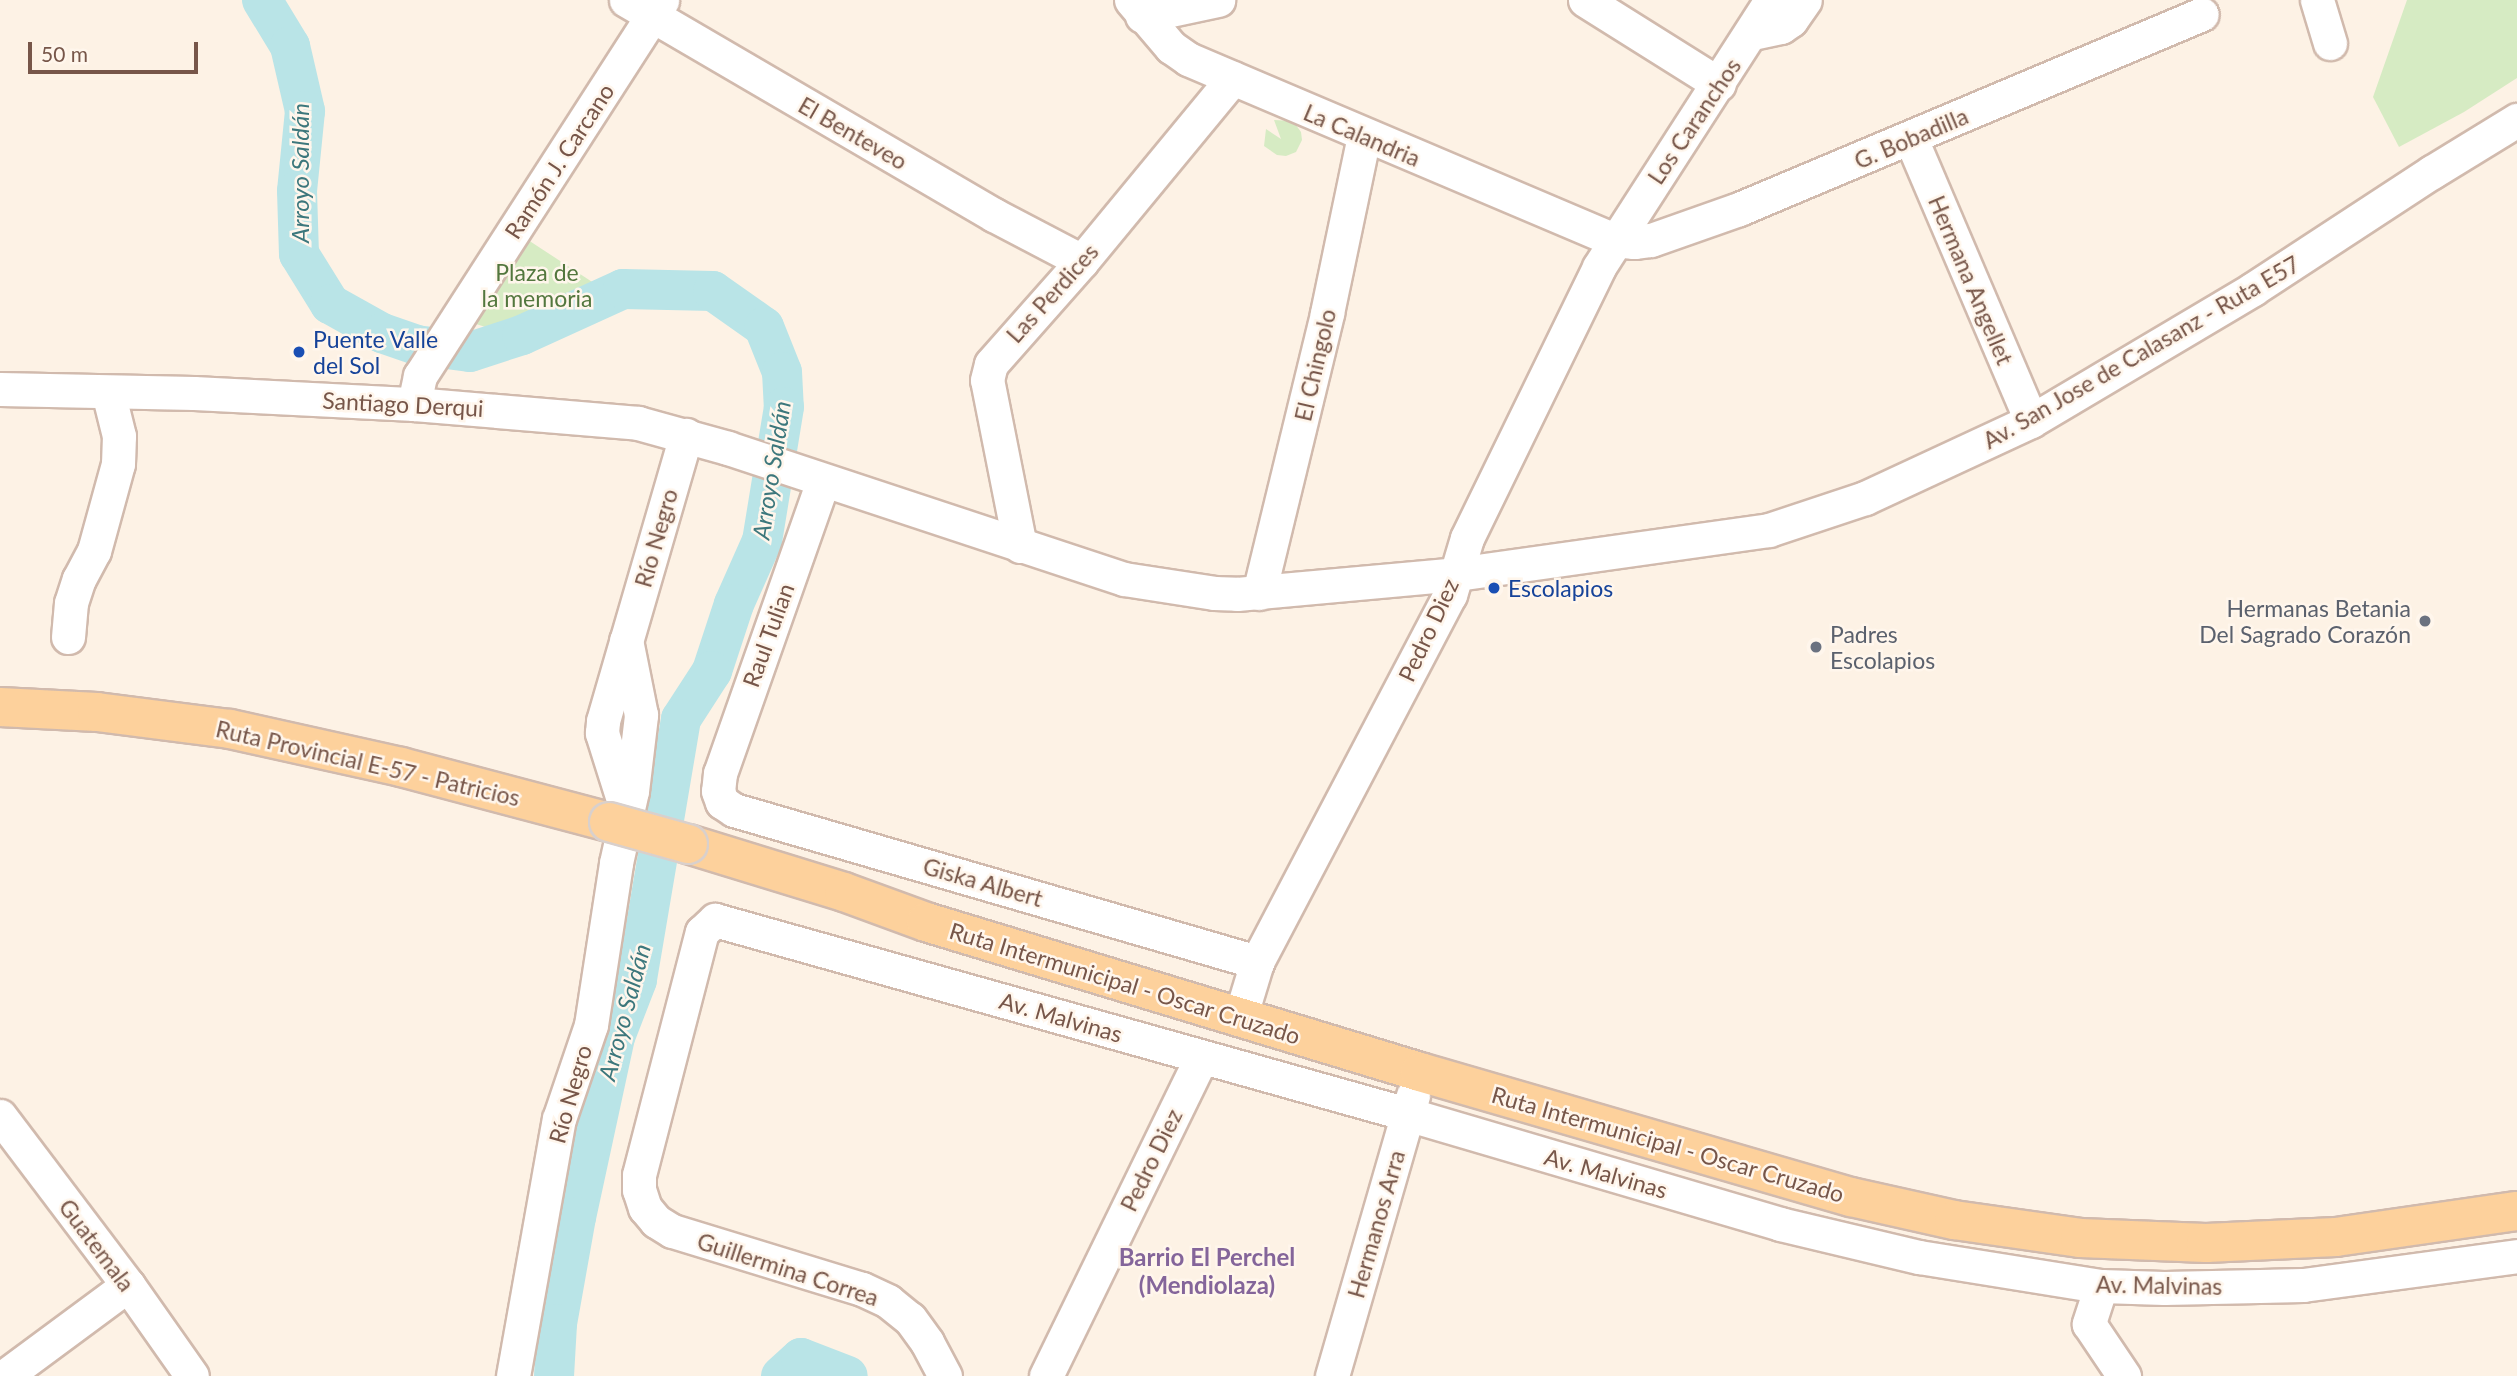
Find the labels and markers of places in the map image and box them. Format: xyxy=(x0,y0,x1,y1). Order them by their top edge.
place label: Puente Valle del Sol xyxy=(313,325,439,379)
marker: Puente Valle del Sol xyxy=(291,344,307,360)
place label: Escolapios xyxy=(1508,574,1613,602)
marker: Escolapios xyxy=(1486,580,1502,596)
place label: Hermanas Betania Del Sagrado Corazón xyxy=(2199,594,2411,648)
marker: Hermanas Betania Del Sagrado Corazón xyxy=(2417,613,2433,629)
place label: Padres Escolapios xyxy=(1830,620,1935,674)
marker: Padres Escolapios xyxy=(1808,639,1824,655)

